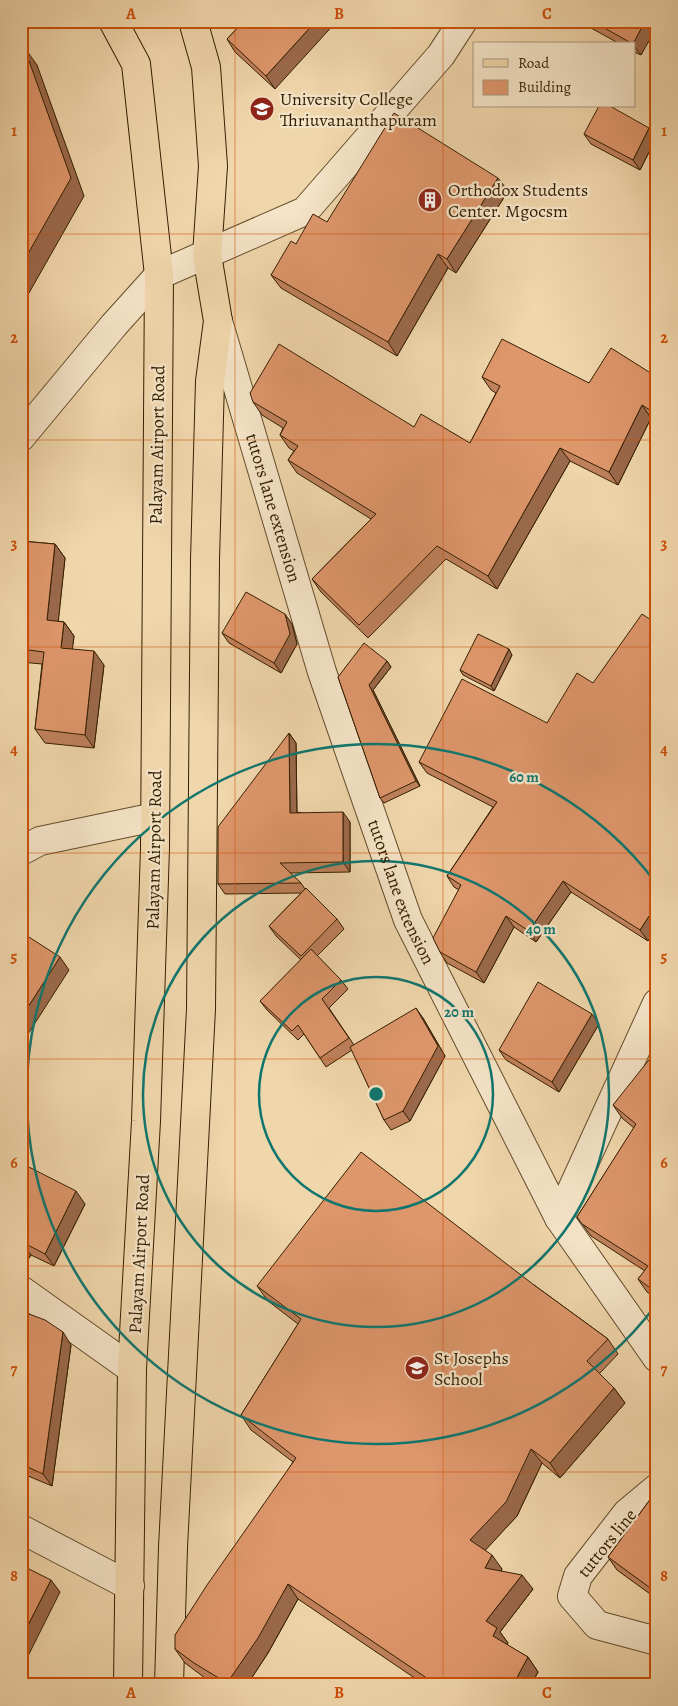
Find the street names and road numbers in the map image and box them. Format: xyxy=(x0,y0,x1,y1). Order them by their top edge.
street label: Palayam Airport Road xyxy=(144,365,170,525)
street label: tutors lane extension xyxy=(240,431,307,585)
street label: Palayam Airport Road xyxy=(141,770,167,930)
street label: tutors lane extension xyxy=(362,816,441,969)
street label: Palayam Airport Road xyxy=(123,1173,155,1334)
street label: tuttors line xyxy=(572,1504,642,1582)

